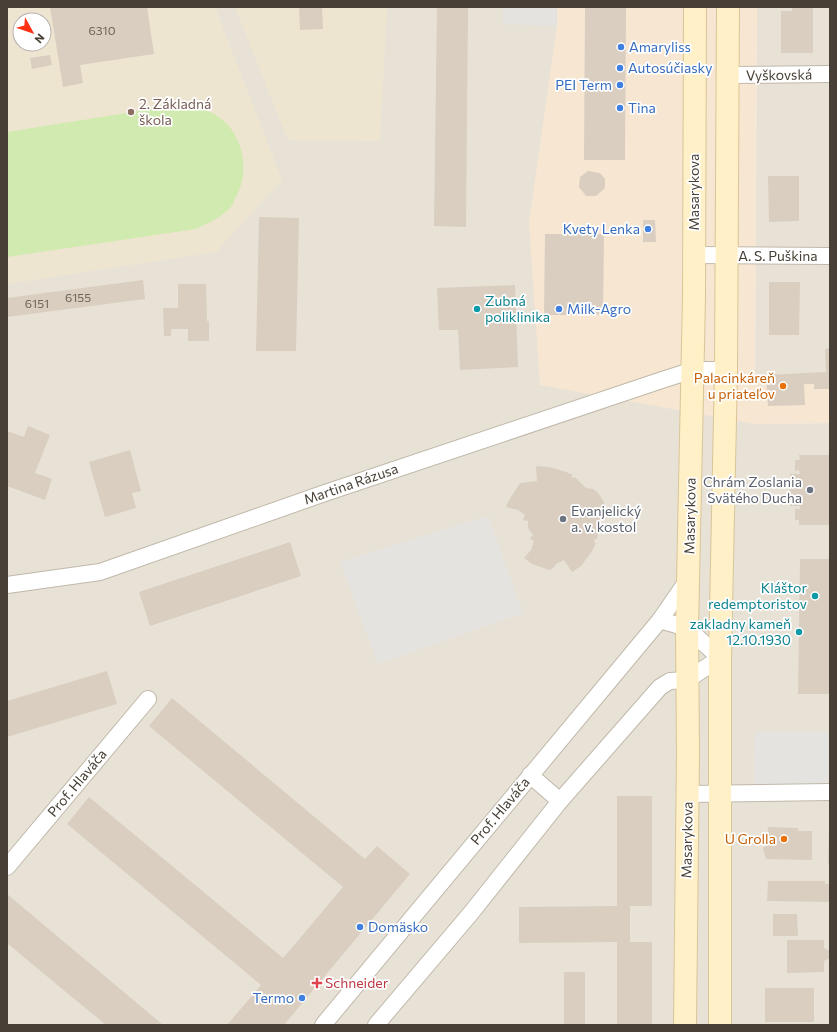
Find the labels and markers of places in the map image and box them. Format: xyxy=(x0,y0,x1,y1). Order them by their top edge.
place label: Amaryliss xyxy=(629,38,691,55)
marker: Amaryliss xyxy=(616,42,626,52)
place label: Autosúčiasky xyxy=(628,59,712,76)
marker: Autosúčiasky xyxy=(615,63,625,73)
place label: PEI Term xyxy=(555,76,612,93)
marker: PEI Term xyxy=(615,80,625,90)
place label: 2. Základná škola xyxy=(139,95,211,128)
place label: Tina xyxy=(628,99,656,116)
marker: Tina xyxy=(615,103,625,113)
marker: 2. Základná škola xyxy=(126,107,136,117)
place label: Kvety Lenka xyxy=(563,220,640,237)
marker: Kvety Lenka xyxy=(643,224,653,234)
place label: Zubná poliklinika xyxy=(485,292,550,325)
place label: Milk-Agro xyxy=(567,300,631,317)
marker: Zubná poliklinika xyxy=(472,304,482,314)
marker: Milk-Agro xyxy=(554,304,564,314)
place label: Palacinkáreň u priateľov xyxy=(694,369,775,402)
marker: Palacinkáreň u priateľov xyxy=(778,381,788,391)
place label: Chrám Zoslania Svätého Ducha xyxy=(703,473,802,506)
marker: Chrám Zoslania Svätého Ducha xyxy=(805,485,815,495)
place label: Evanjelický a. v. kostol xyxy=(571,502,641,535)
marker: Evanjelický a. v. kostol xyxy=(558,514,568,524)
place label: Kláštor redemptoristov xyxy=(708,579,807,612)
marker: Kláštor redemptoristov xyxy=(810,591,820,601)
place label: zakladny kameň 12.10.1930 xyxy=(690,615,791,648)
marker: zakladny kameň 12.10.1930 xyxy=(794,627,804,637)
place label: U Grolla xyxy=(725,830,776,847)
marker: U Grolla xyxy=(779,834,789,844)
place label: Domäsko xyxy=(368,918,428,935)
marker: Domäsko xyxy=(355,922,365,932)
place label: Schneider xyxy=(325,974,389,991)
marker: Schneider xyxy=(312,978,322,988)
place label: Termo xyxy=(253,989,294,1006)
marker: Termo xyxy=(297,993,307,1003)

